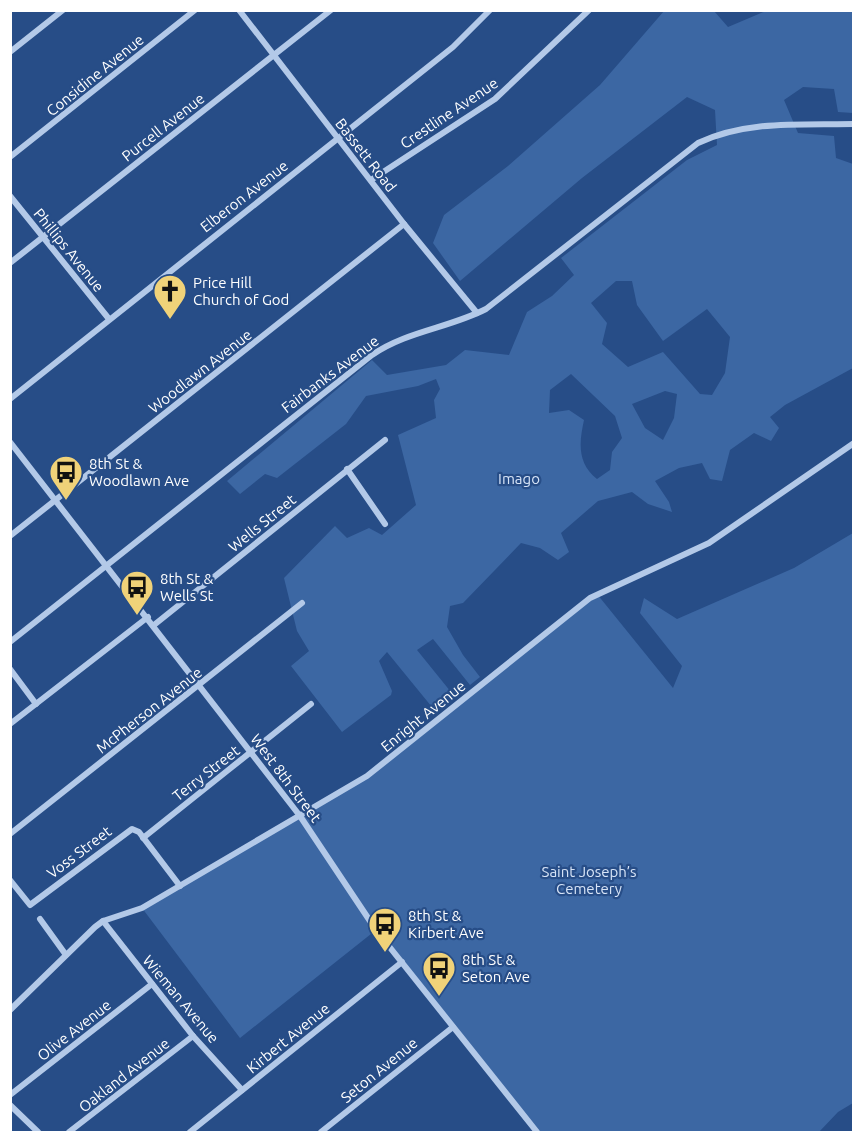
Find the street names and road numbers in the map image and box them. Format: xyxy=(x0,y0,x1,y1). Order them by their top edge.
street label: Considine Avenue xyxy=(43,31,147,119)
street label: Crestline Avenue xyxy=(397,74,501,152)
street label: Purcell Avenue xyxy=(118,89,208,165)
street label: Bassett Road xyxy=(332,115,400,195)
street label: Elberon Avenue xyxy=(197,157,291,235)
street label: Phillips Avenue xyxy=(30,205,108,295)
street label: Woodlawn Avenue xyxy=(145,326,255,416)
street label: Fairbanks Avenue xyxy=(278,332,382,416)
street label: Wells Street xyxy=(225,491,299,555)
street label: McPherson Avenue xyxy=(93,663,205,757)
street label: Enright Avenue xyxy=(377,677,469,755)
street label: West 8th Street xyxy=(247,731,325,826)
street label: Terry Street xyxy=(169,742,243,804)
street label: Voss Street xyxy=(43,822,115,882)
street label: Wieman Avenue xyxy=(139,952,223,1046)
street label: Olive Avenue xyxy=(34,996,114,1064)
street label: Kirbert Avenue xyxy=(243,999,333,1077)
street label: Oakland Avenue xyxy=(75,1034,173,1116)
street label: Seton Avenue xyxy=(337,1034,421,1106)

